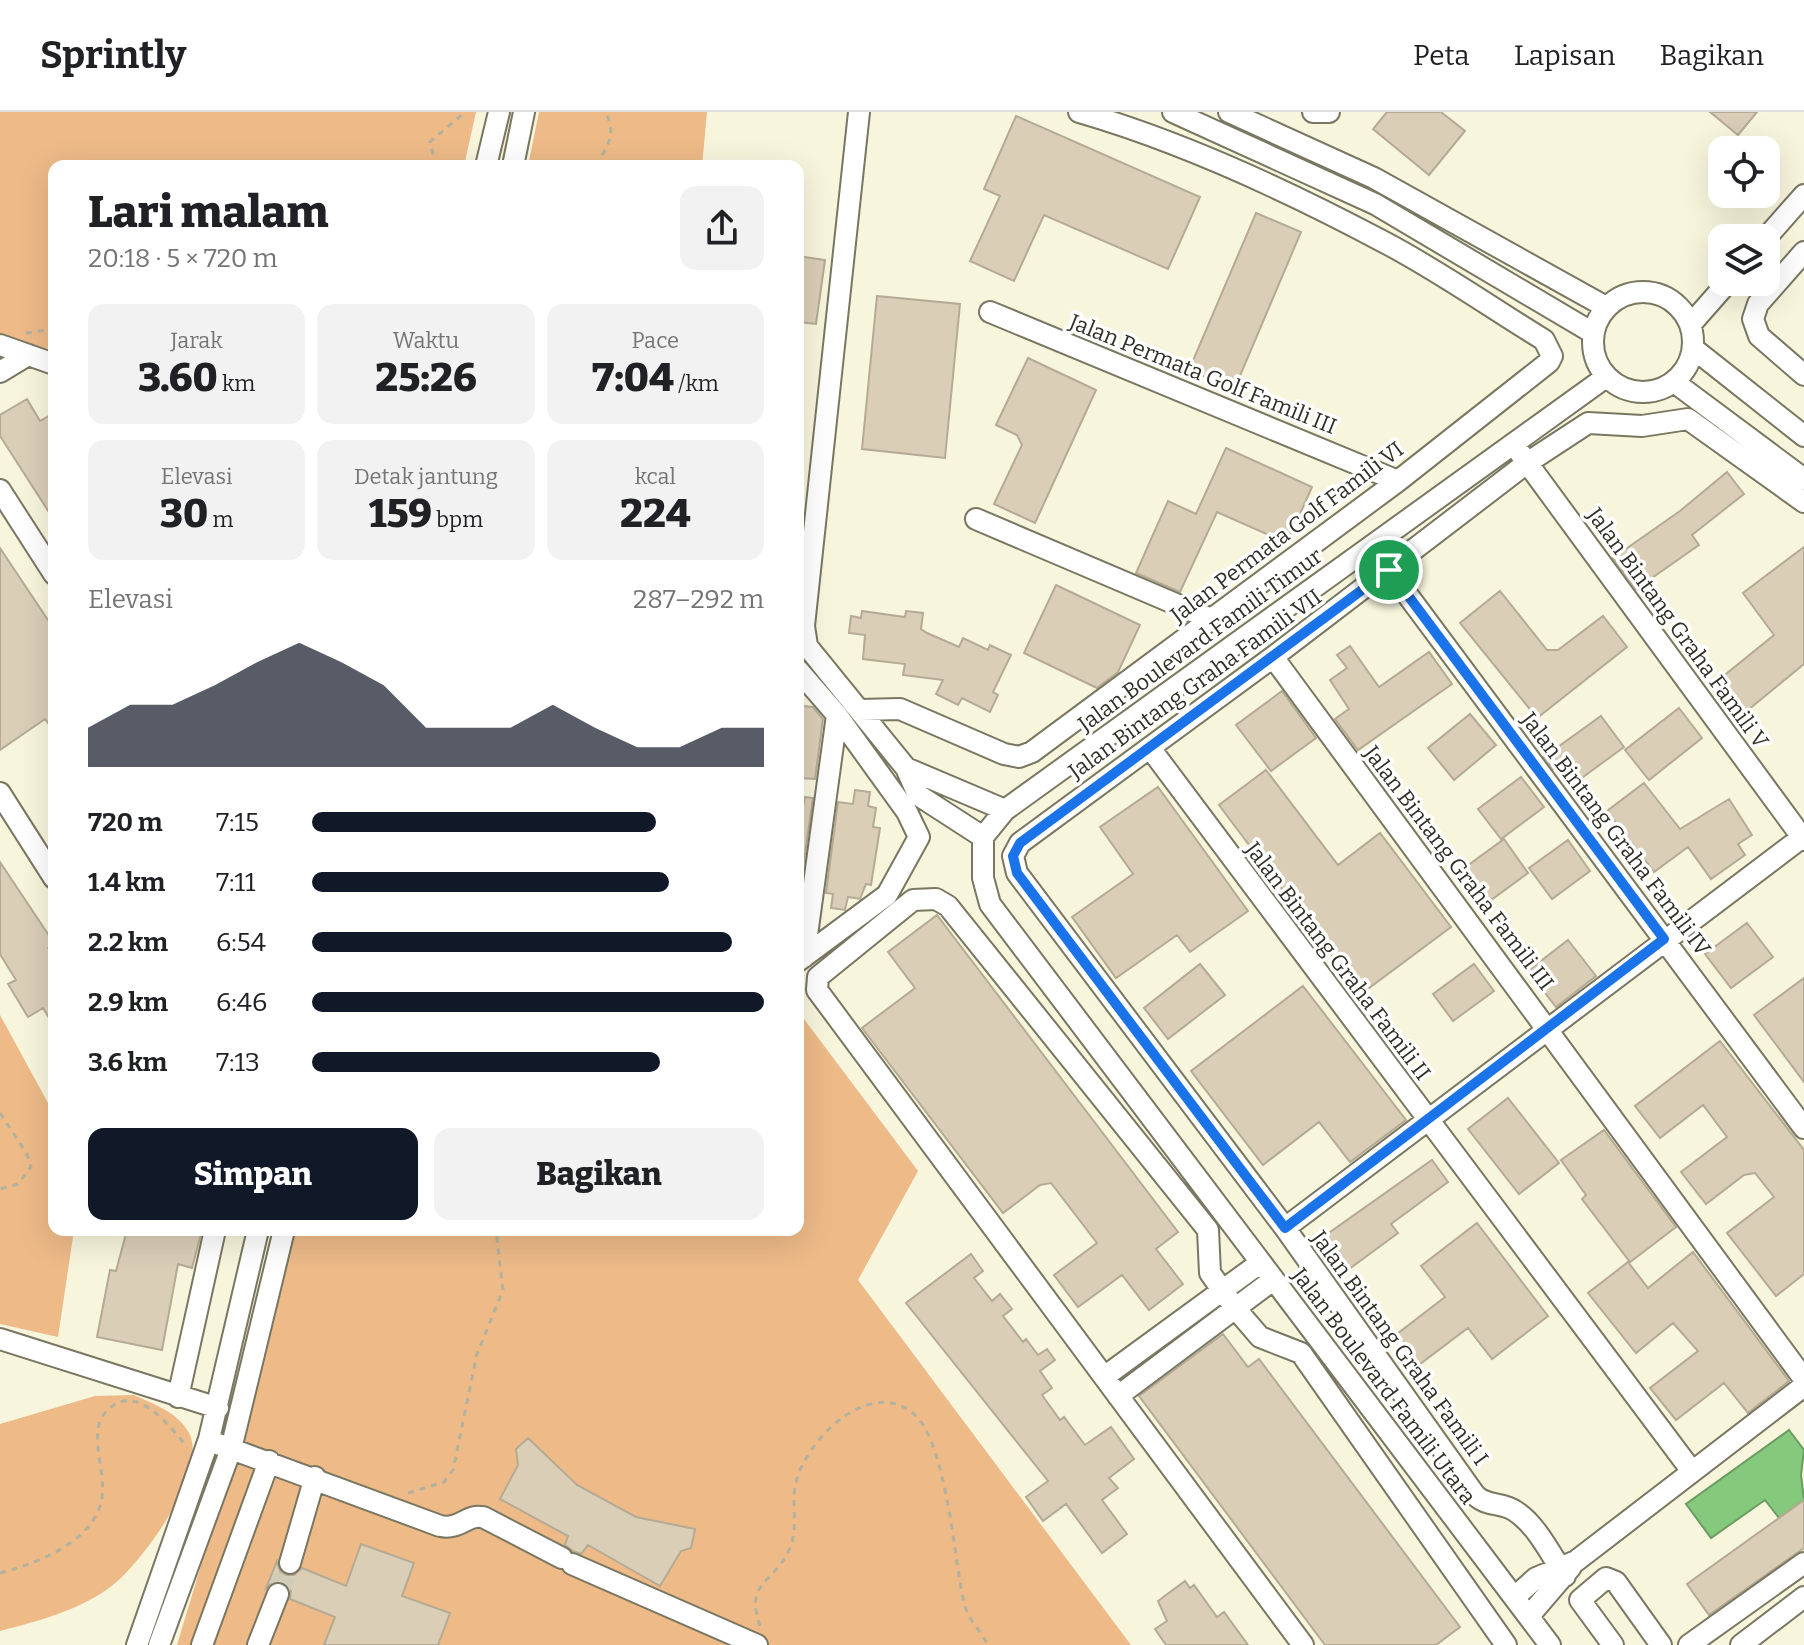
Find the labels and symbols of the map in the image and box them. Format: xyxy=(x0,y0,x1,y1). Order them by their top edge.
street label: Jalan Permata Golf Famili III xyxy=(1065,308,1340,440)
street label: Jalan Permata Golf Famili VI xyxy=(1164,435,1409,629)
street label: Jalan Bintang Graha Famili V xyxy=(1581,501,1775,754)
pin xyxy=(1355,536,1423,604)
street label: Jalan Boulevard Famili Timur xyxy=(1072,542,1328,738)
street label: Jalan Bintang Graha Famili VII xyxy=(1062,583,1327,785)
street label: Jalan Bintang Graha Famili IV xyxy=(1515,706,1717,962)
street label: Jalan Bintang Graha Famili III xyxy=(1358,740,1560,996)
street label: Jalan Bintang Graha Famili II xyxy=(1239,836,1436,1085)
street label: Jalan Bintang Graha Famili I xyxy=(1305,1225,1494,1471)
street label: Jalan Boulevard Famili Utara xyxy=(1286,1262,1482,1510)

